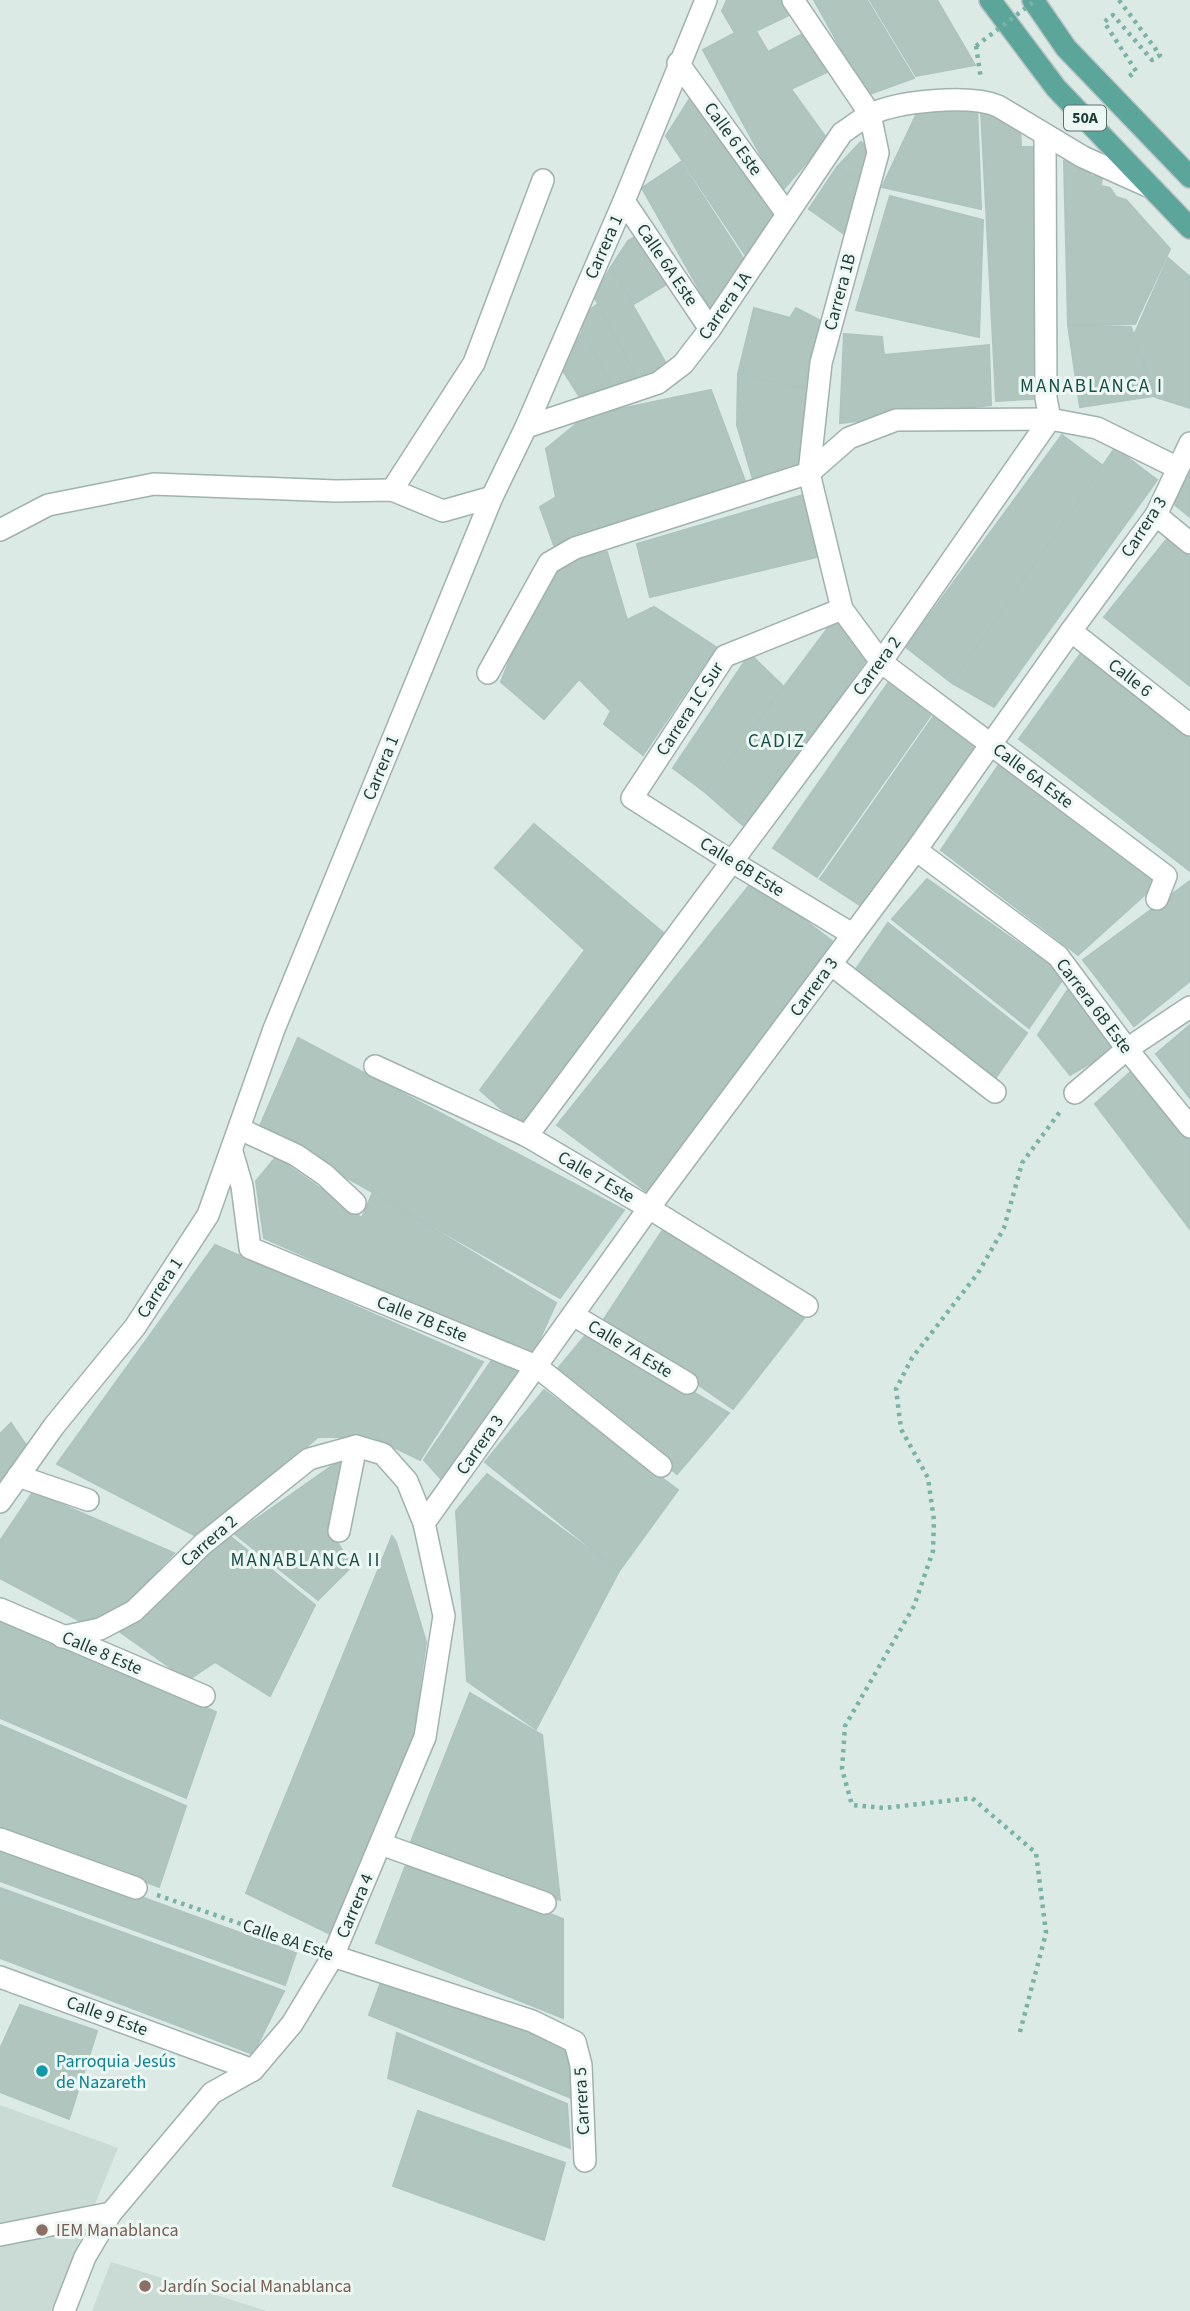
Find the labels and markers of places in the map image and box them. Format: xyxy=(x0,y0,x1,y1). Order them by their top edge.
place label: Parroquia Jesús de Nazareth xyxy=(56,2049,176,2095)
marker: Parroquia Jesús de Nazareth xyxy=(34,2063,50,2079)
place label: IEM Manablanca xyxy=(56,2218,179,2243)
marker: IEM Manablanca xyxy=(34,2222,50,2238)
place label: Jardín Social Manablanca xyxy=(159,2274,352,2299)
marker: Jardín Social Manablanca xyxy=(137,2278,153,2294)

